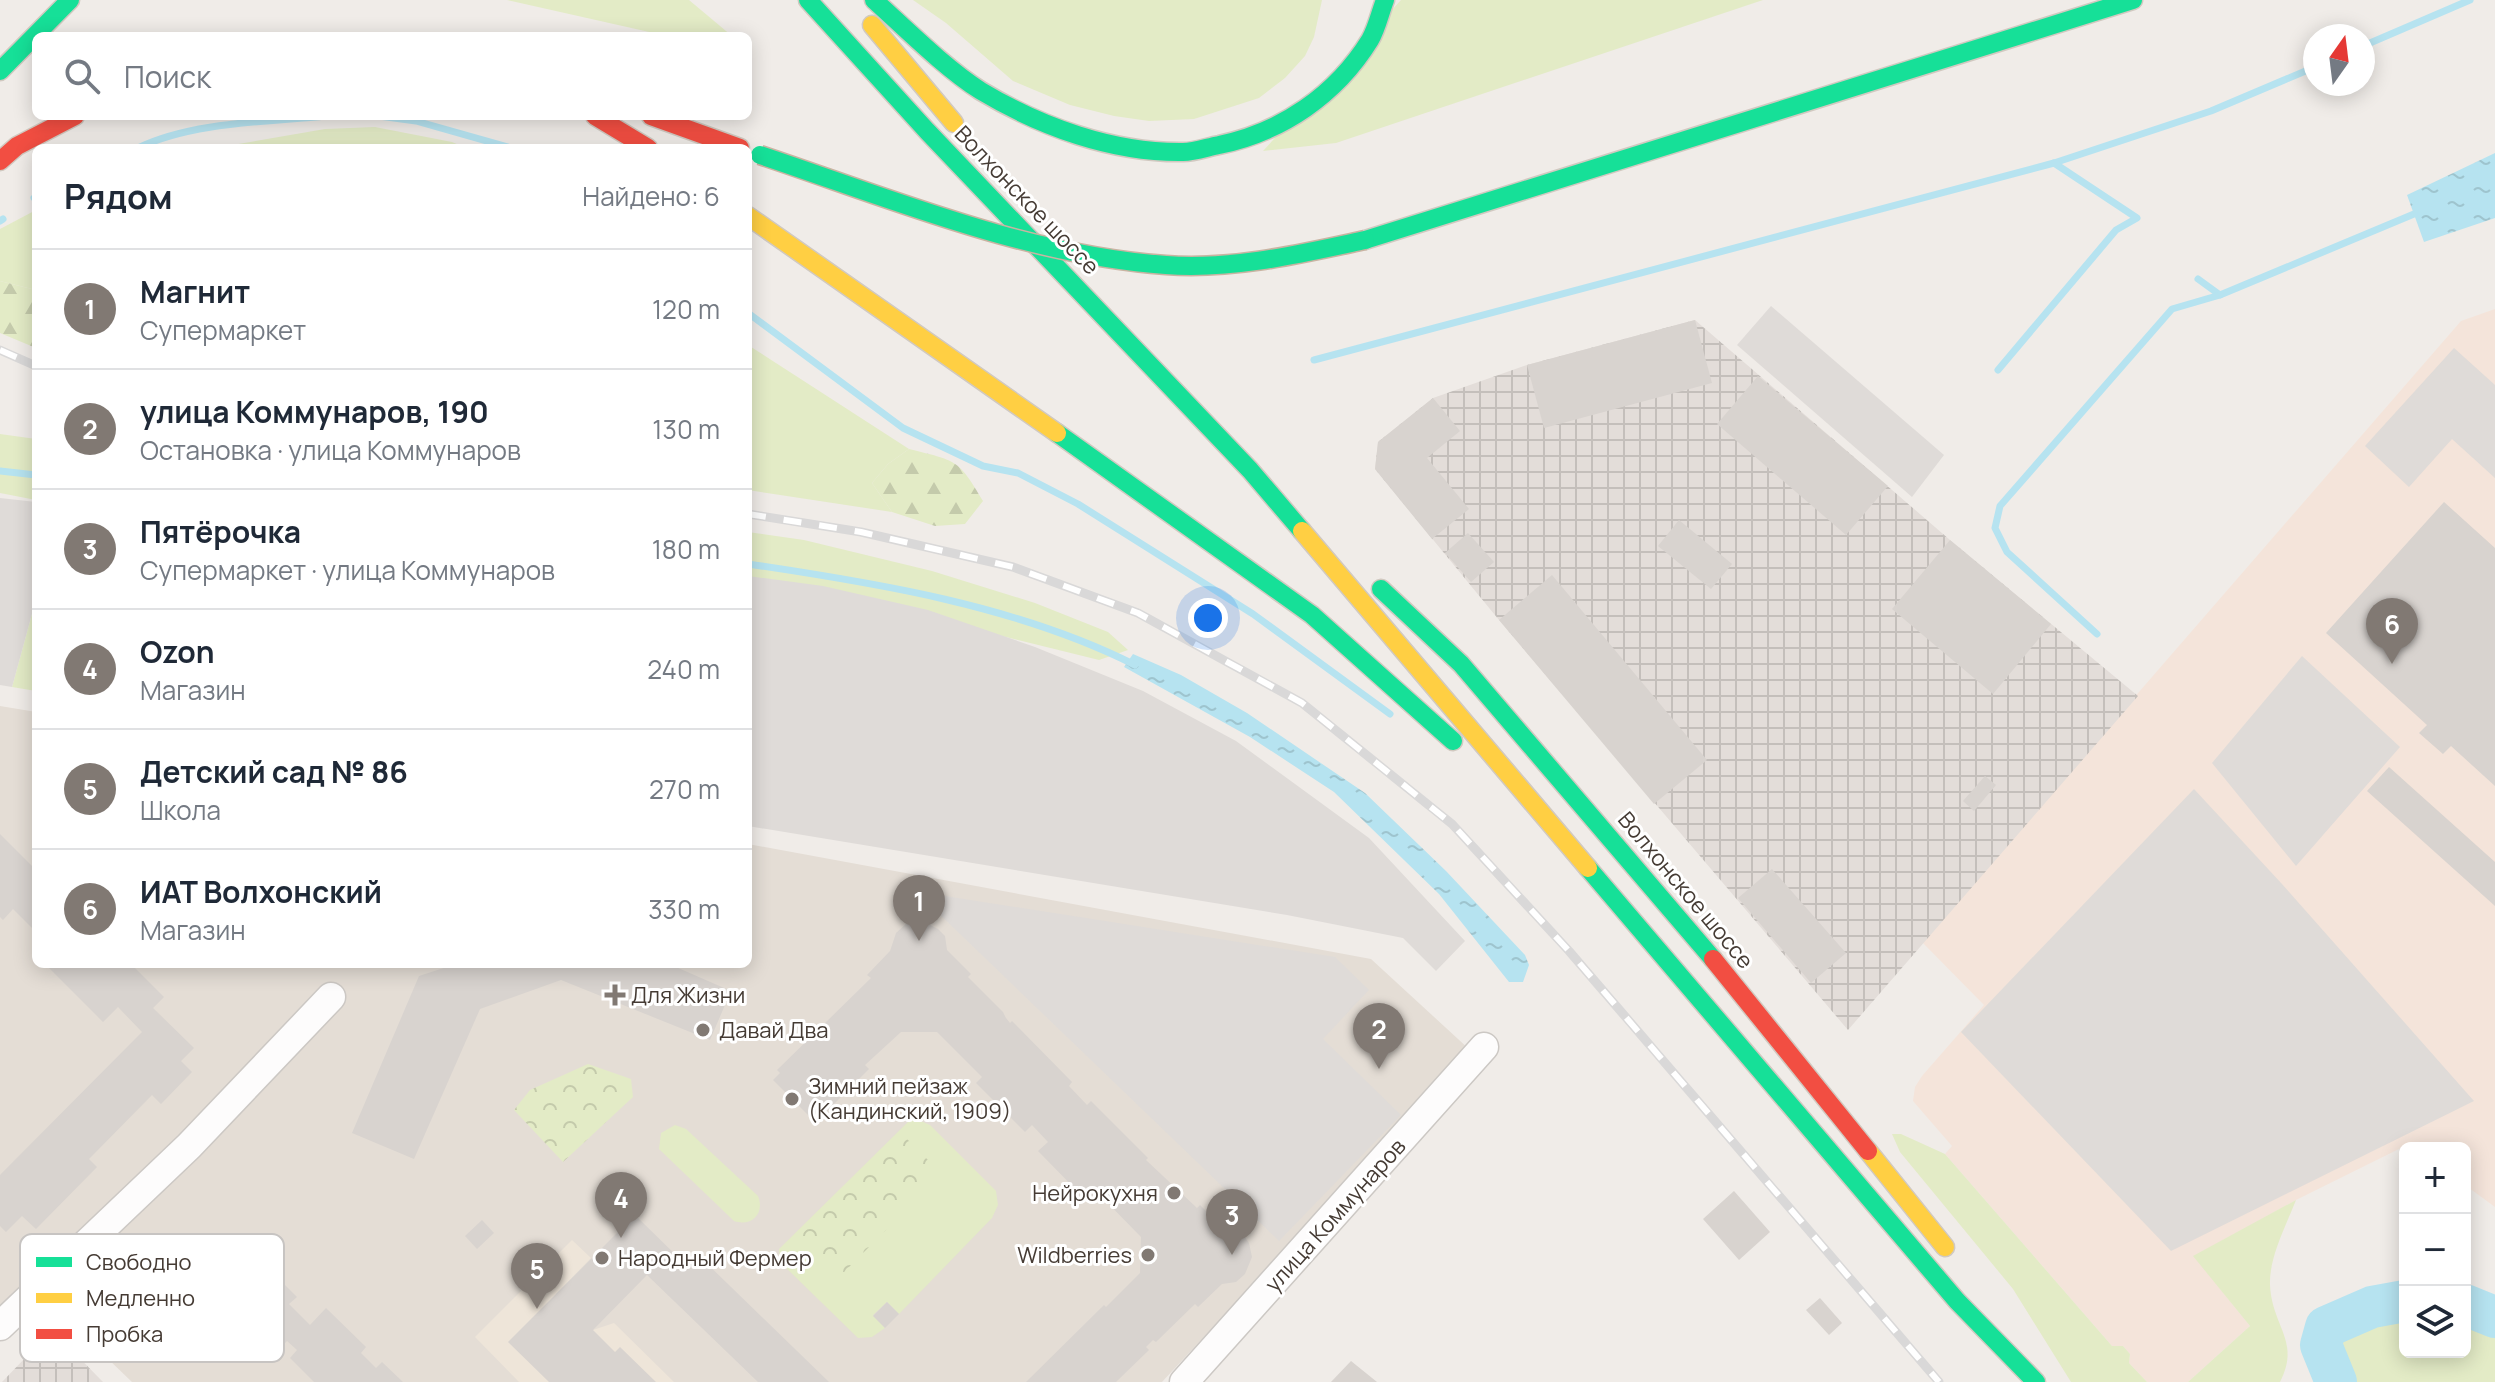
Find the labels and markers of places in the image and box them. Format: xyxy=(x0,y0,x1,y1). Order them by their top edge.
pin: 6 xyxy=(2366,598,2418,664)
pin: 1 xyxy=(893,875,945,941)
place label: Для Жизни xyxy=(631,980,745,1010)
marker: Для Жизни xyxy=(606,986,624,1004)
pin: 2 xyxy=(1353,1003,1405,1069)
place label: Давай Два xyxy=(719,1015,829,1045)
marker: Давай Два xyxy=(694,1021,712,1039)
place label: Зимний пейзаж (Кандинский, 1909) xyxy=(808,1071,1011,1126)
marker: Зимний пейзаж (Кандинский, 1909) xyxy=(783,1090,801,1108)
pin: 4 xyxy=(595,1172,647,1238)
place label: Нейрокухня xyxy=(1032,1178,1158,1208)
marker: Нейрокухня xyxy=(1165,1184,1183,1202)
pin: 3 xyxy=(1206,1189,1258,1255)
place label: Wildberries xyxy=(1017,1240,1132,1270)
pin: 5 xyxy=(511,1243,563,1309)
place label: Народный Фермер xyxy=(618,1243,812,1273)
marker: Wildberries xyxy=(1139,1246,1157,1264)
marker: Народный Фермер xyxy=(593,1249,611,1267)

